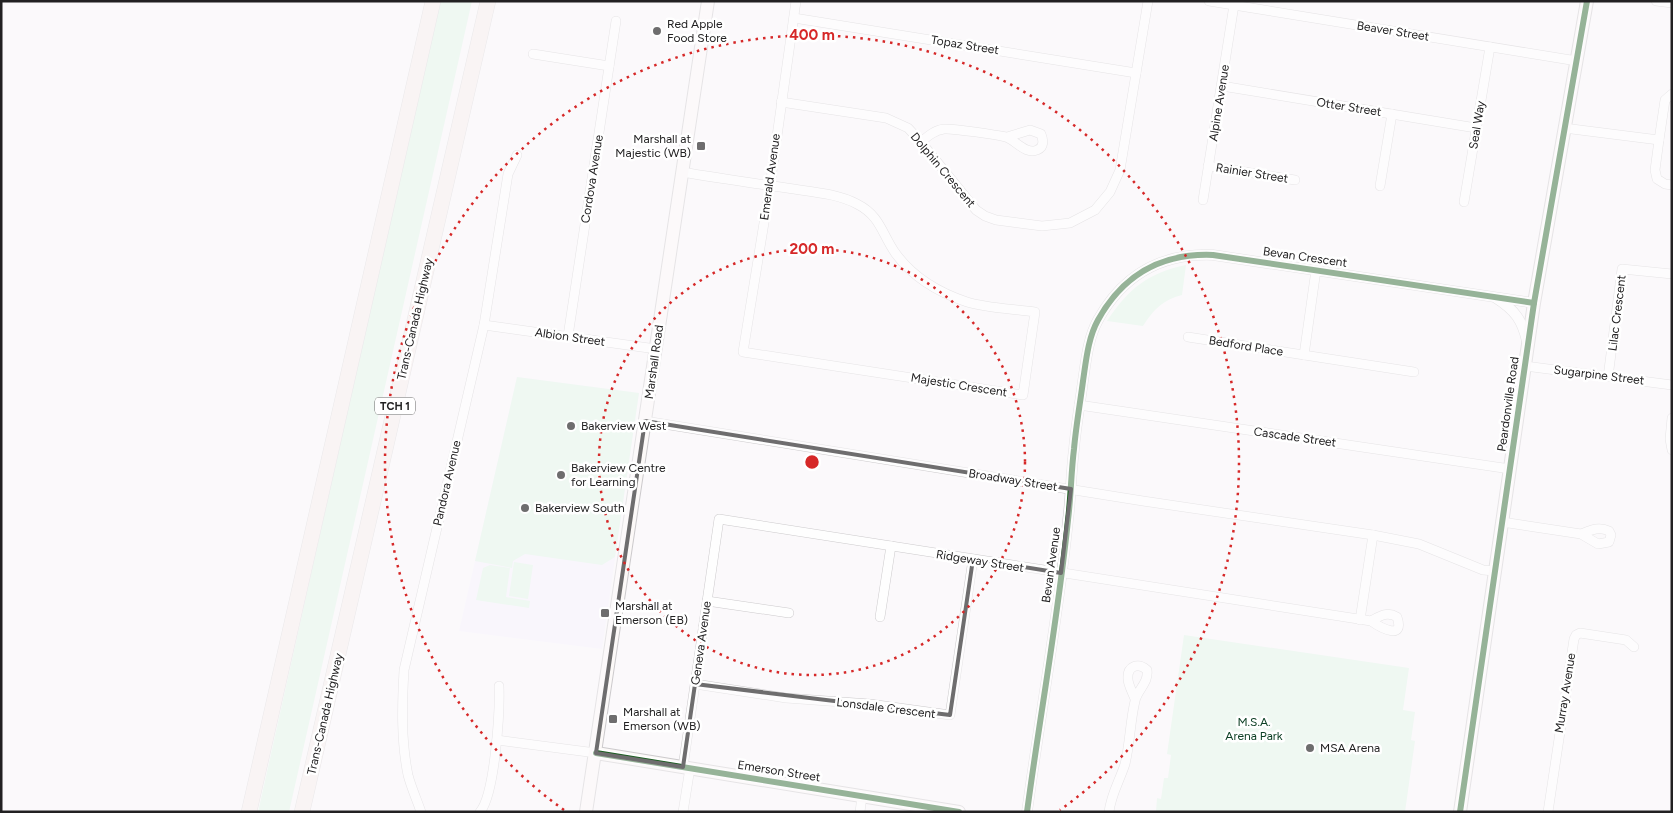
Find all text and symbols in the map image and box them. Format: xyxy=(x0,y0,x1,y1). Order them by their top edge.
place label: Red Apple Food Store xyxy=(667,17,727,45)
street label: Beaver Street xyxy=(1356,18,1431,44)
marker: Red Apple Food Store xyxy=(651,25,663,37)
text: 400 m xyxy=(789,26,835,44)
street label: Topaz Street xyxy=(930,33,1000,57)
street label: Alpine Avenue xyxy=(1206,63,1232,142)
street label: Otter Street xyxy=(1316,95,1383,119)
street label: Seal Way xyxy=(1466,99,1488,150)
street label: Dolphin Crescent xyxy=(908,130,979,211)
place label: Marshall at Majestic (WB) xyxy=(615,132,691,160)
street label: Emerald Avenue xyxy=(757,132,783,221)
street label: Cordova Avenue xyxy=(578,133,606,224)
marker: Marshall at Majestic (WB) xyxy=(695,140,707,152)
street label: Rainier Street xyxy=(1215,160,1290,186)
text: 200 m xyxy=(790,240,834,258)
street label: Bevan Crescent xyxy=(1262,244,1348,270)
street label: Trans-Canada Highway xyxy=(394,256,436,381)
street label: Lilac Crescent xyxy=(1605,274,1629,352)
street label: Marshall Road xyxy=(642,324,666,400)
street label: Albion Street xyxy=(534,325,606,349)
street label: Bedford Place xyxy=(1208,333,1285,359)
street label: Peardonville Road xyxy=(1494,356,1522,452)
street label: Sugarpine Street xyxy=(1553,363,1645,388)
street label: Majestic Crescent xyxy=(910,370,1009,400)
road number: TCH 1 xyxy=(375,398,415,414)
place label: Bakerview West xyxy=(581,419,667,433)
marker: Bakerview West xyxy=(565,420,577,432)
street label: Cascade Street xyxy=(1253,424,1338,450)
street label: Pandora Avenue xyxy=(430,438,464,527)
centre of rings xyxy=(803,453,821,471)
place label: Bakerview Centre for Learning xyxy=(571,461,666,489)
street label: Broadway Street xyxy=(968,466,1059,494)
marker: Bakerview Centre for Learning xyxy=(555,469,567,481)
place label: Bakerview South xyxy=(535,501,625,515)
marker: Bakerview South xyxy=(519,502,531,514)
street label: Bevan Avenue xyxy=(1039,526,1063,604)
street label: Ridgeway Street xyxy=(935,547,1025,575)
place label: Marshall at Emerson (EB) xyxy=(615,599,688,627)
street label: Geneva Avenue xyxy=(688,600,714,686)
marker: Marshall at Emerson (EB) xyxy=(599,607,611,619)
street label: Trans-Canada Highway xyxy=(304,651,346,776)
street label: Murray Avenue xyxy=(1552,652,1578,734)
street label: Lonsdale Crescent xyxy=(836,695,937,721)
place label: Marshall at Emerson (WB) xyxy=(623,705,700,733)
marker: Marshall at Emerson (WB) xyxy=(607,713,619,725)
park label: M.S.A. Arena Park xyxy=(1225,715,1283,743)
place label: MSA Arena xyxy=(1320,741,1380,755)
marker: MSA Arena xyxy=(1304,742,1316,754)
street label: Emerson Street xyxy=(737,758,822,785)

